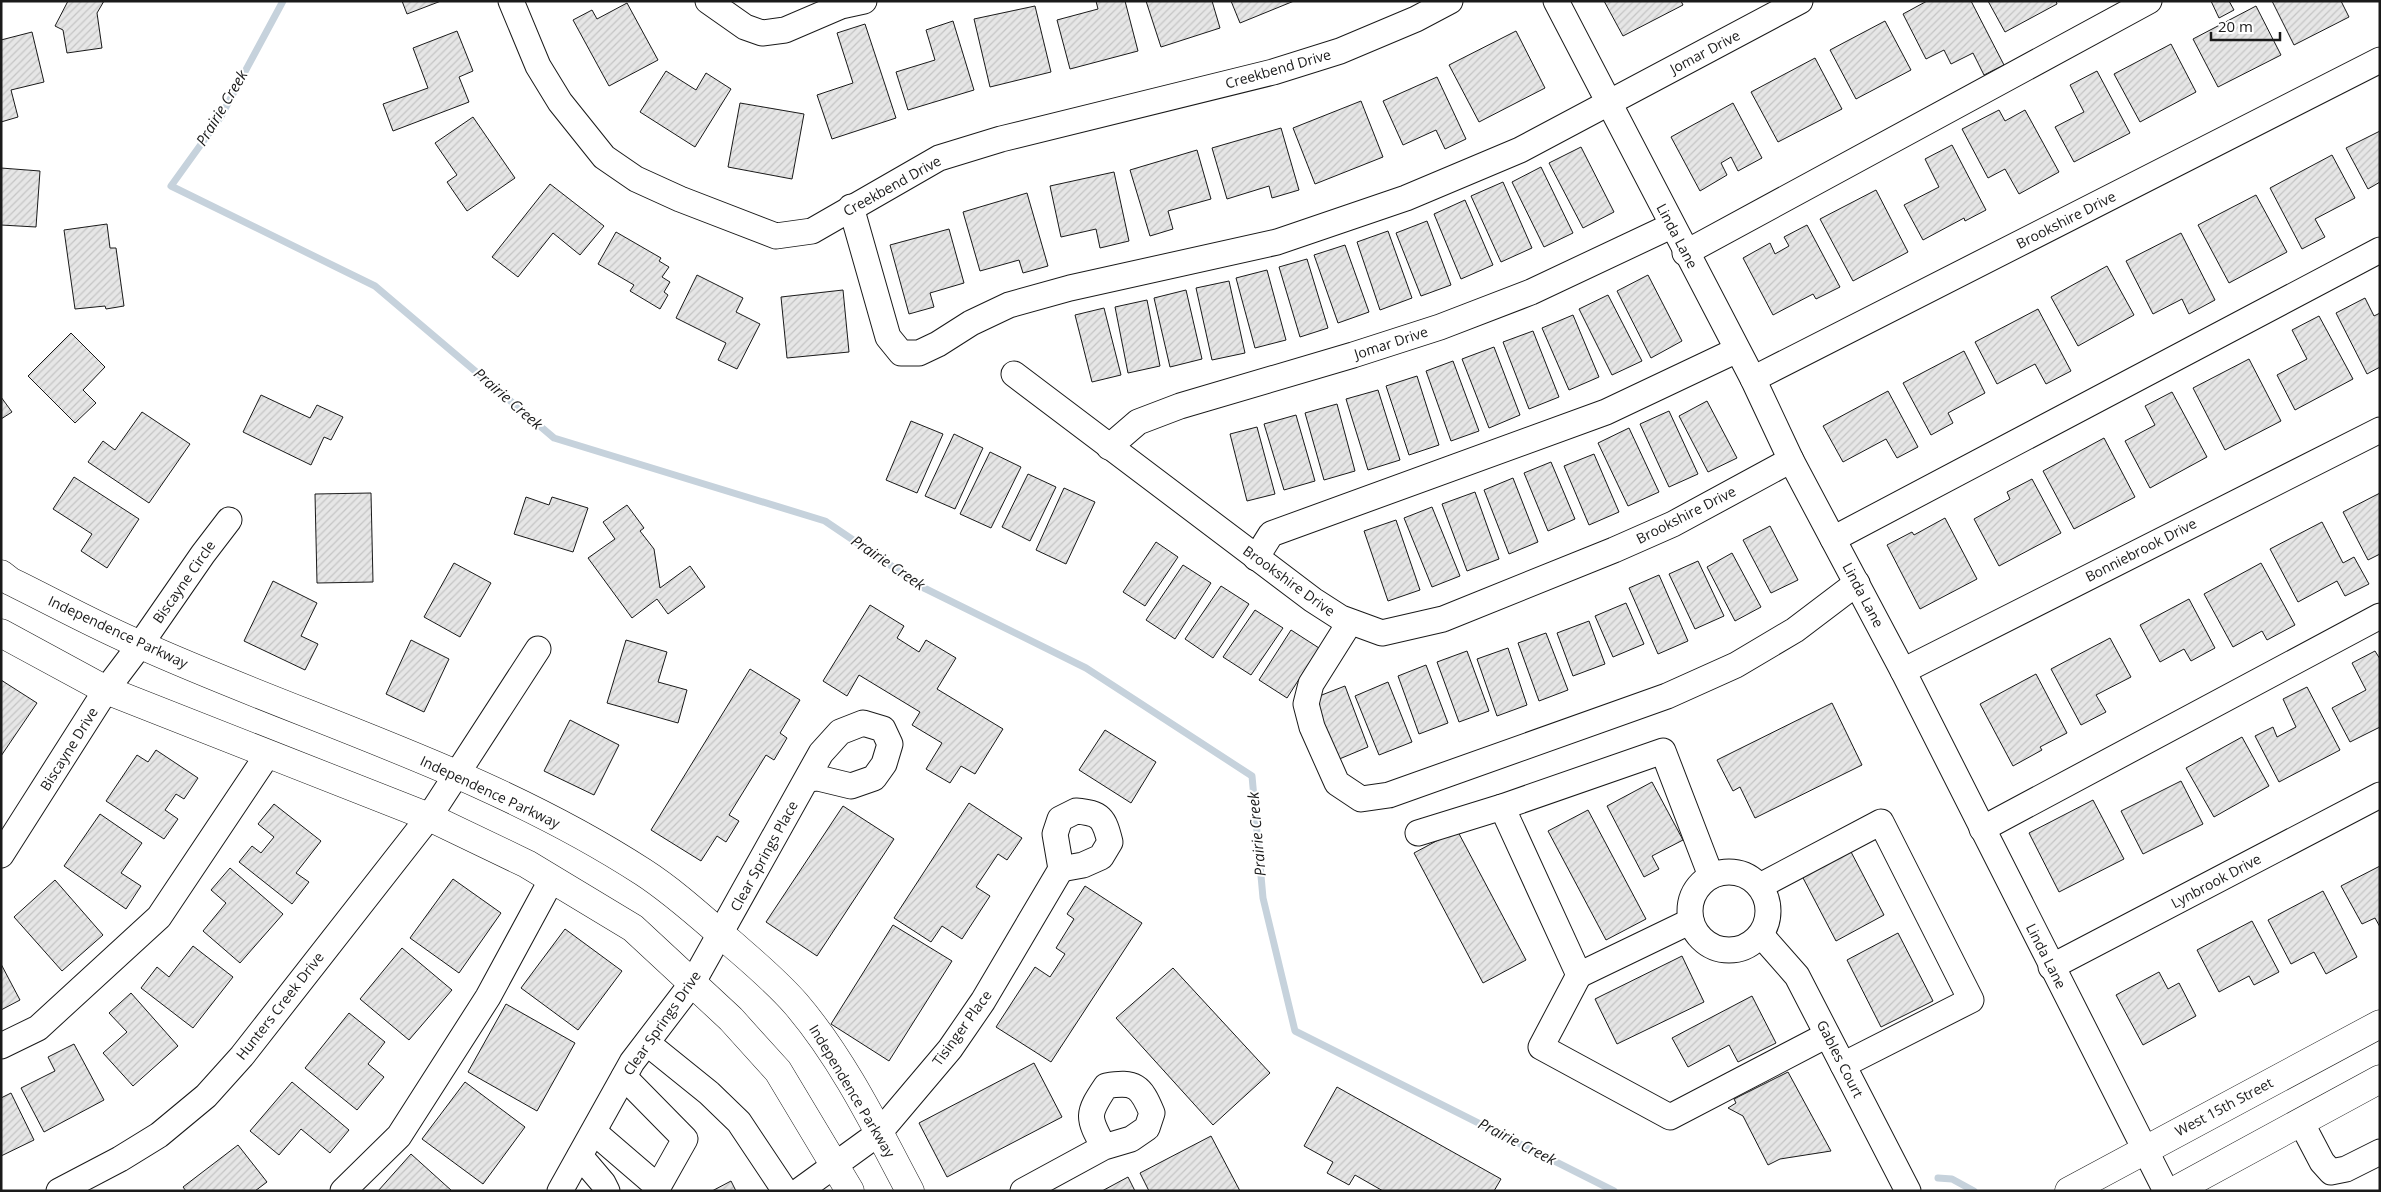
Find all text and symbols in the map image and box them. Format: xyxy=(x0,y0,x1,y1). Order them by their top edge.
scale bar xyxy=(2211,10,2280,42)
text: 20 m xyxy=(2218,16,2253,36)
street label: Jomar Drive xyxy=(1665,25,1743,79)
street label: Creekbend Drive xyxy=(1223,44,1333,93)
water label: Prairie Creek xyxy=(191,65,252,149)
street label: Creekbend Drive xyxy=(839,151,944,220)
street label: Brookshire Drive xyxy=(2013,186,2119,253)
street label: Linda Lane xyxy=(1652,200,1703,272)
street label: Jomar Drive xyxy=(1350,322,1430,364)
water label: Prairie Creek xyxy=(470,363,548,434)
street label: Brookshire Drive xyxy=(1633,481,1739,548)
street label: Bonniebrook Drive xyxy=(2082,513,2200,586)
water label: Prairie Creek xyxy=(848,530,930,595)
street label: Biscayne Circle xyxy=(148,536,219,627)
street label: Brookshire Drive xyxy=(1240,541,1339,620)
street label: Linda Lane xyxy=(1838,559,1889,631)
street label: Independence Parkway xyxy=(45,591,192,673)
street label: Biscayne Drive xyxy=(35,703,102,794)
street label: Independence Parkway xyxy=(417,751,564,833)
water label: Prairie Creek xyxy=(1242,790,1270,877)
street label: Clear Springs Place xyxy=(725,797,802,914)
street label: Lynbrook Drive xyxy=(2167,849,2264,912)
street label: Linda Lane xyxy=(2022,920,2071,992)
street label: Hunters Creek Drive xyxy=(232,948,328,1064)
street label: Clear Springs Drive xyxy=(618,967,705,1079)
street label: Tisinger Place xyxy=(928,986,996,1069)
street label: Gables Court xyxy=(1813,1017,1868,1101)
street label: Independence Parkway xyxy=(805,1021,900,1162)
street label: West 15th Street xyxy=(2171,1073,2276,1140)
water label: Prairie Creek xyxy=(1475,1113,1560,1170)

